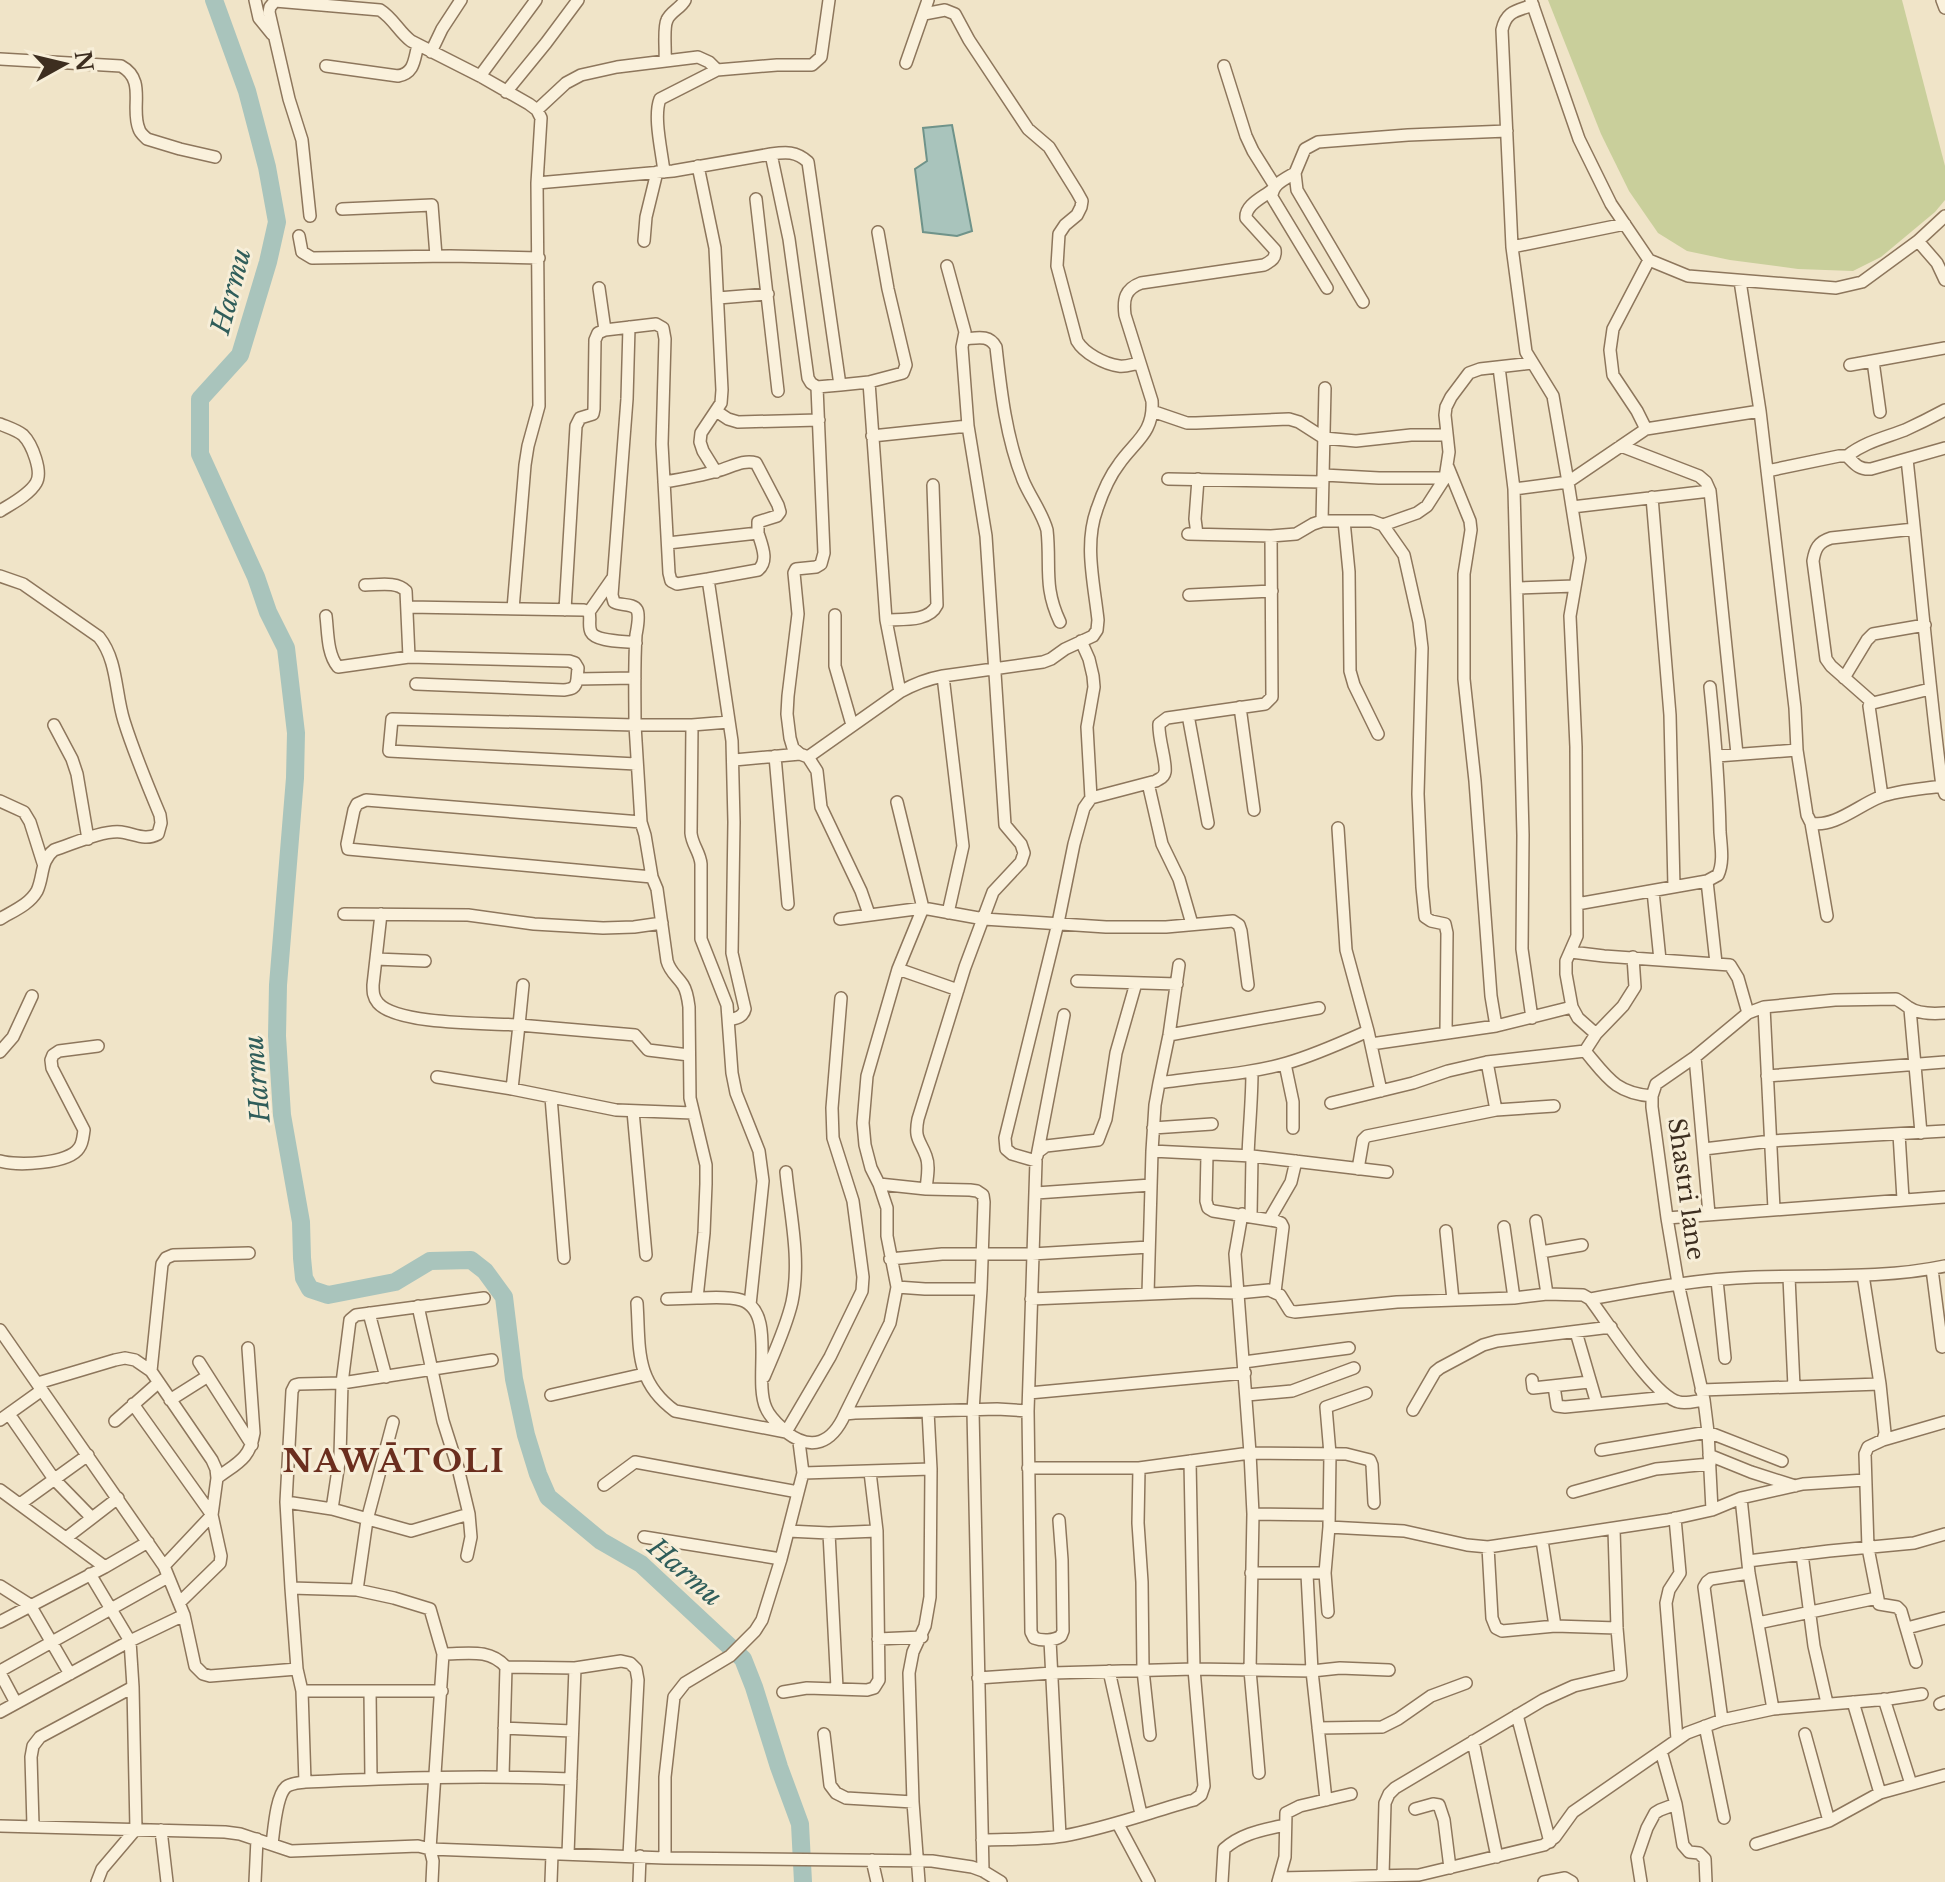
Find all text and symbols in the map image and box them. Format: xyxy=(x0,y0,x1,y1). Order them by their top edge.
north arrow xyxy=(24,24,104,104)
text: N xyxy=(69,49,98,74)
water label: Harmu xyxy=(204,245,258,338)
water label: Harmu xyxy=(237,1034,277,1125)
street label: Shastri lane xyxy=(1662,1116,1711,1262)
district label: NAWĀTOLI xyxy=(282,1441,506,1481)
water label: Harmu xyxy=(641,1531,729,1613)

